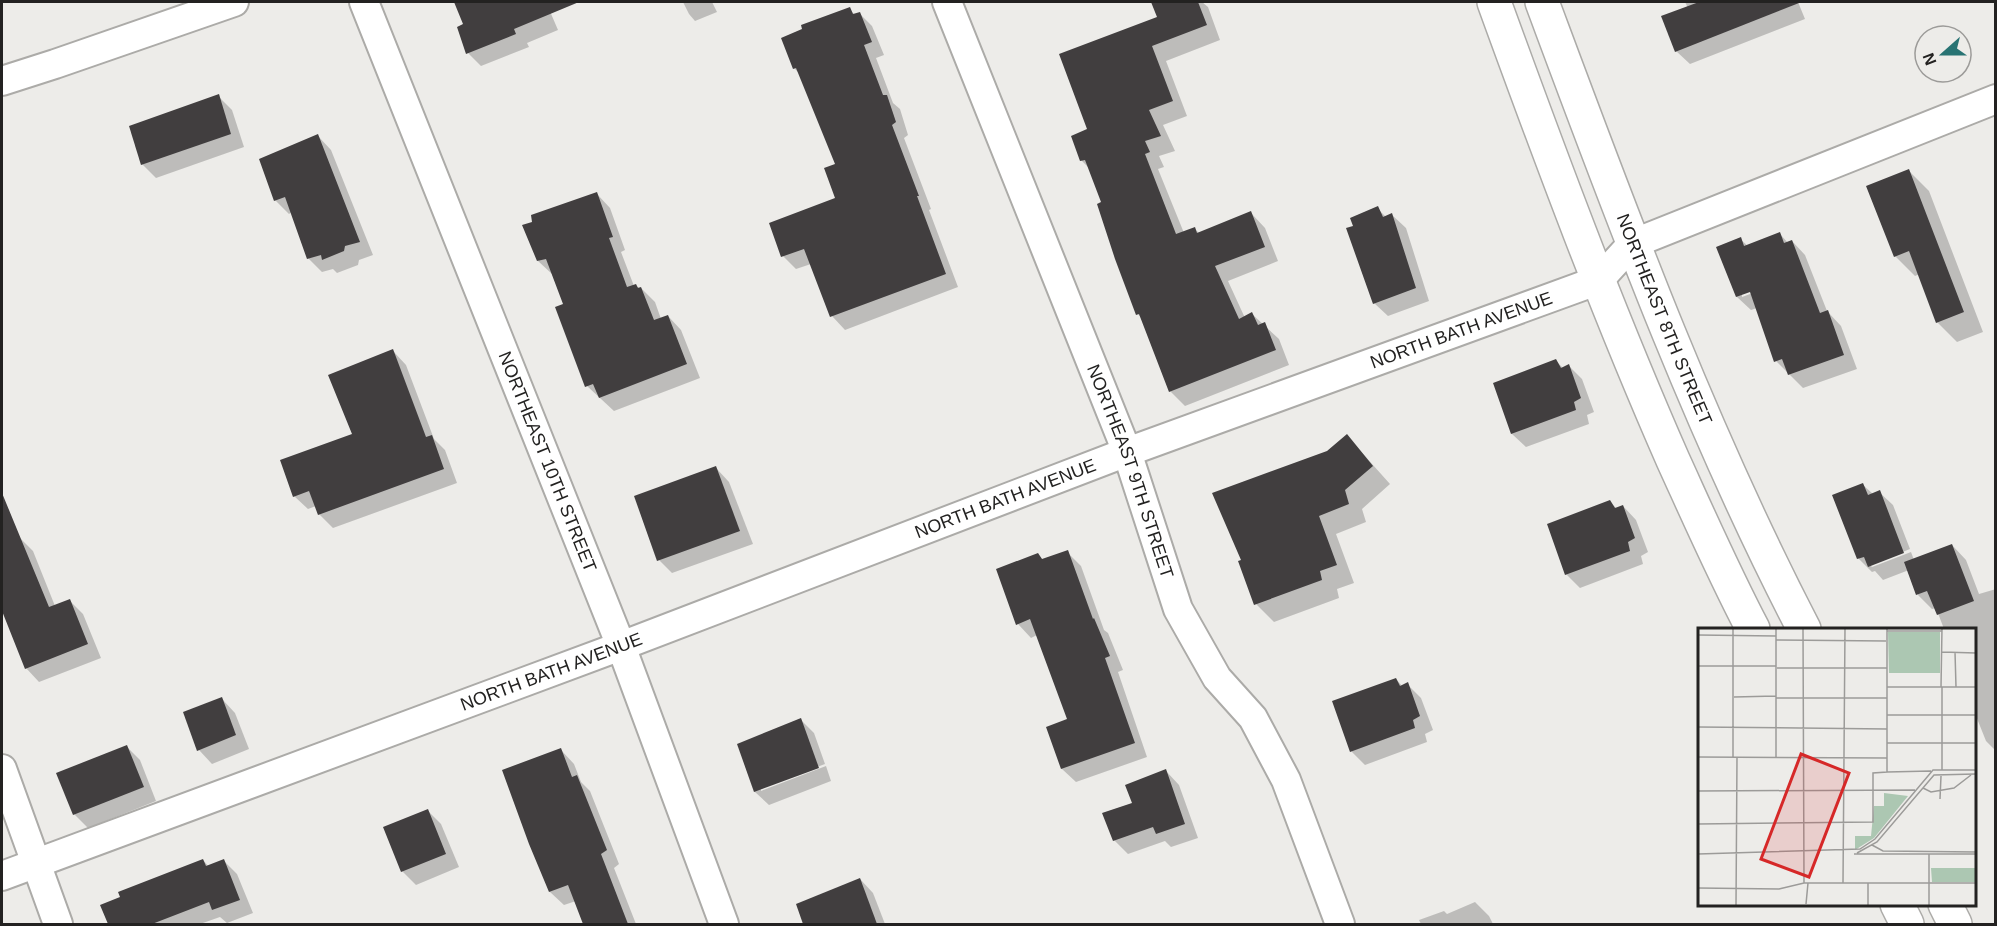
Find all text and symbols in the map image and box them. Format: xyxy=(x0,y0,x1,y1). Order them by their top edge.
north arrow xyxy=(1913,24,1973,84)
text: N xyxy=(1919,51,1939,68)
street label: NORTHEAST 8TH STREET xyxy=(1613,211,1716,428)
street label: NORTH BATH AVENUE xyxy=(1368,288,1555,372)
street label: NORTHEAST 10TH STREET xyxy=(495,349,600,575)
street label: NORTHEAST 9TH STREET xyxy=(1083,362,1177,581)
street label: NORTH BATH AVENUE xyxy=(912,455,1099,542)
inset map xyxy=(1698,628,1976,905)
street label: NORTH BATH AVENUE xyxy=(458,629,645,715)

